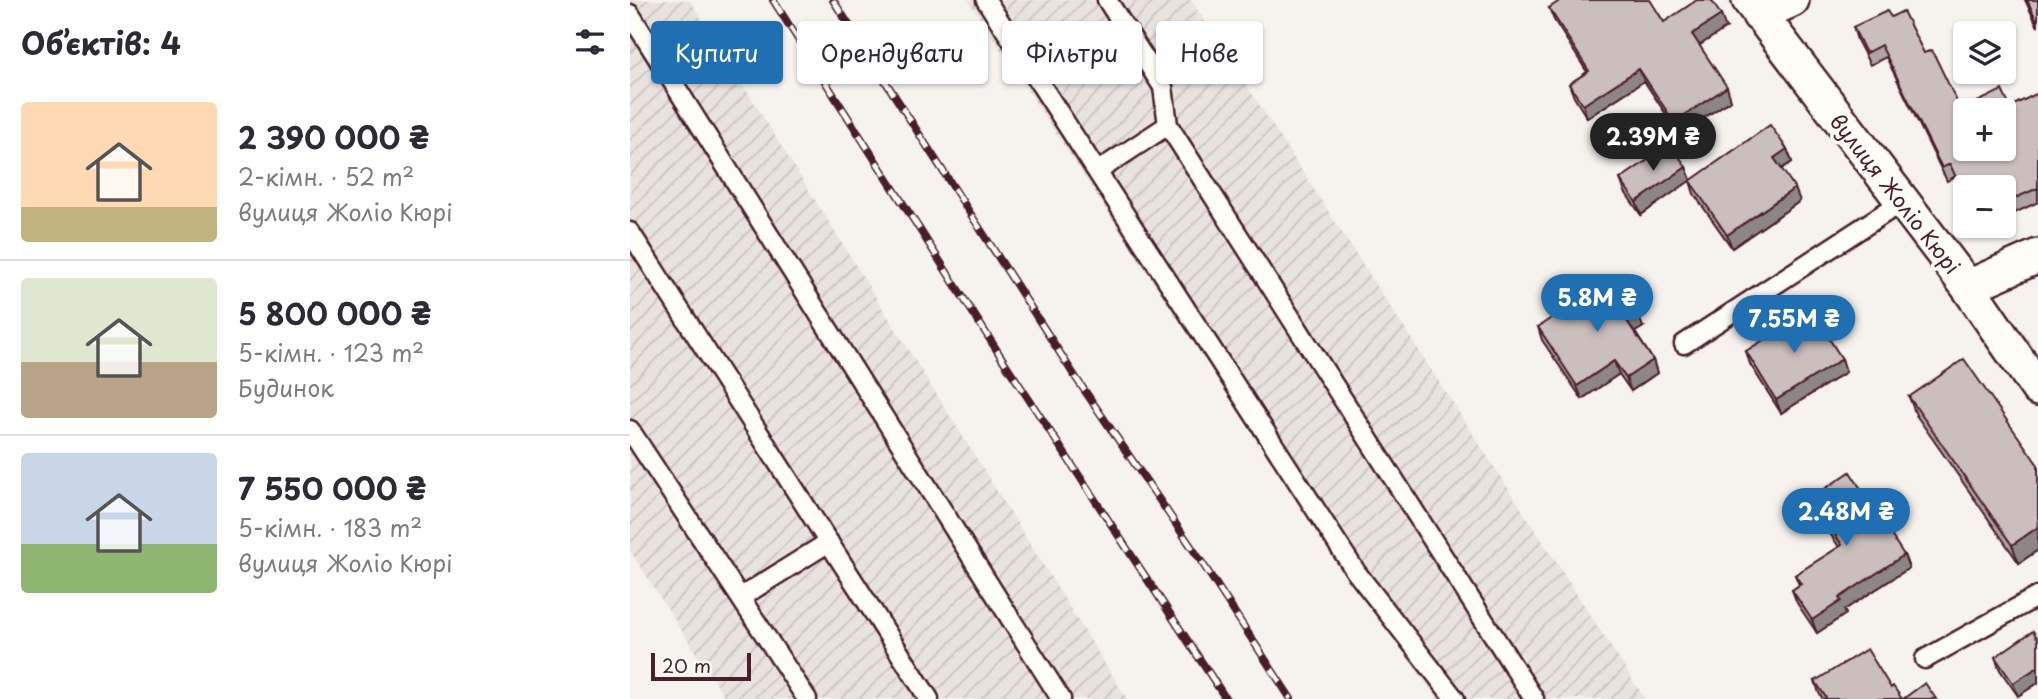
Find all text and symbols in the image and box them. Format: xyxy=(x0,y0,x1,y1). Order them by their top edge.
text: Об’єктів: 4 xyxy=(21,20,181,65)
chip: Купити xyxy=(651,21,783,84)
chip: Орендувати xyxy=(797,21,988,84)
chip: Фільтри xyxy=(1002,21,1142,84)
chip: Нове xyxy=(1156,21,1263,84)
map controls xyxy=(1953,21,2016,238)
button: layers xyxy=(1953,21,2016,84)
icon: filters xyxy=(571,23,609,61)
button: + xyxy=(1953,98,2016,161)
street label: вулиця Жоліо Кюрі xyxy=(1823,106,1969,280)
text: 2 390 000 ₴ xyxy=(238,114,429,159)
pin: 2.39M ₴ xyxy=(1588,114,1718,173)
text: 2.39M ₴ xyxy=(1606,118,1700,153)
icon: home xyxy=(77,130,161,214)
text: 2-кімн. · 52 m² xyxy=(238,159,414,194)
button: − xyxy=(1953,175,2016,238)
text: вулиця Жоліо Кюрі xyxy=(238,194,453,229)
pin: 5.8M ₴ xyxy=(1540,274,1654,334)
text: 5.8M ₴ xyxy=(1557,279,1637,314)
text: 5 800 000 ₴ xyxy=(238,290,431,335)
pin: 7.55M ₴ xyxy=(1729,296,1859,355)
text: 7.55M ₴ xyxy=(1748,300,1840,335)
icon: home xyxy=(77,306,161,390)
text: 5-кімн. · 123 m² xyxy=(238,335,424,370)
text: Будинок xyxy=(238,370,334,405)
text: 7 550 000 ₴ xyxy=(238,465,426,510)
icon: home xyxy=(77,481,161,565)
pin: 2.48M ₴ xyxy=(1781,489,1911,548)
text: 2.48M ₴ xyxy=(1798,493,1894,528)
text: 5-кімн. · 183 m² xyxy=(238,510,422,545)
text: вулиця Жоліо Кюрі xyxy=(238,545,453,580)
scale bar xyxy=(651,650,751,682)
text: 20 m xyxy=(662,651,711,679)

